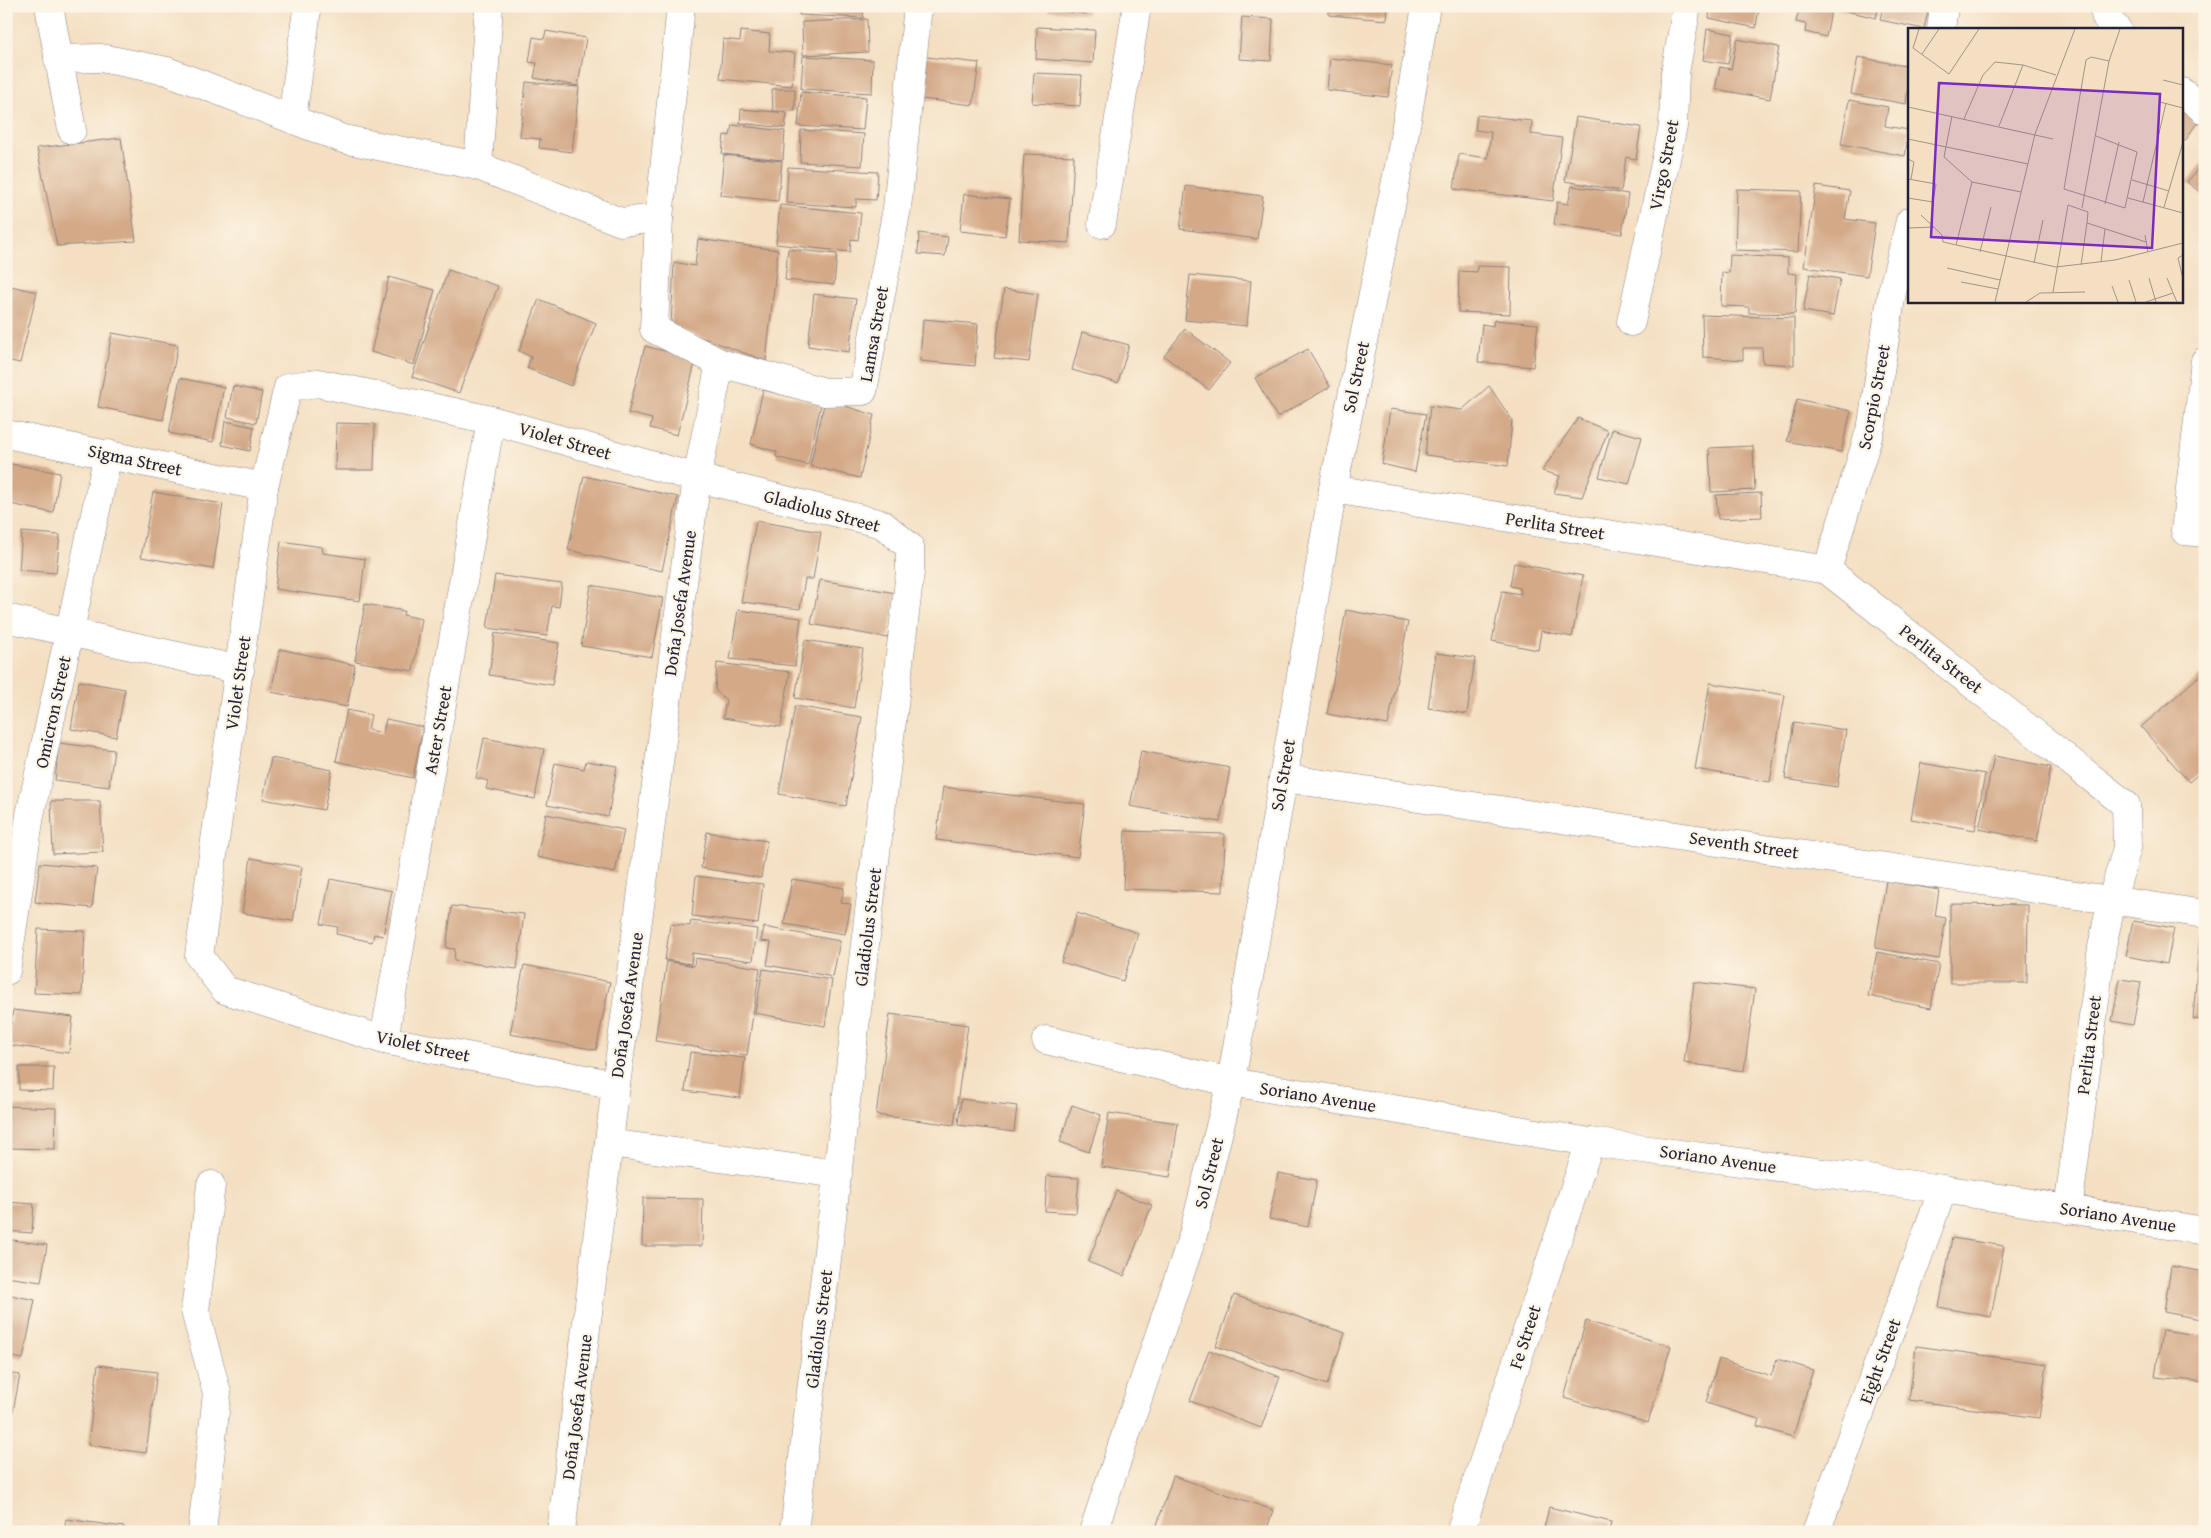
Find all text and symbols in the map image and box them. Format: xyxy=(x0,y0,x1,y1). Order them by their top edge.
inset map xyxy=(1908,28,2184,302)
street label: Virgo Street xyxy=(1641,117,1686,213)
street label: Lamsa Street xyxy=(852,283,895,384)
street label: Sol Street xyxy=(1335,338,1376,415)
street label: Scorpio Street xyxy=(1850,341,1897,452)
street label: Violet Street xyxy=(516,414,615,467)
street label: Sigma Street xyxy=(86,436,185,483)
street label: Gladiolus Street xyxy=(761,482,884,539)
street label: Perlita Street xyxy=(1504,504,1607,547)
street label: Doña Josefa Avenue xyxy=(656,528,703,677)
street label: Perlita Street xyxy=(1894,617,1990,700)
street label: Violet Street xyxy=(217,633,258,732)
street label: Omicron Street xyxy=(27,652,78,771)
street label: Aster Street xyxy=(416,683,459,776)
street label: Sol Street xyxy=(1263,736,1302,813)
street label: Seventh Street xyxy=(1688,823,1801,866)
street label: Gladiolus Street xyxy=(847,865,888,988)
street label: Doña Josefa Avenue xyxy=(603,930,650,1079)
street label: Perlita Street xyxy=(2069,993,2108,1096)
street label: Violet Street xyxy=(374,1022,473,1069)
street label: Soriano Avenue xyxy=(1258,1074,1378,1119)
street label: Sol Street xyxy=(1187,1134,1231,1211)
street label: Soriano Avenue xyxy=(1658,1137,1778,1180)
street label: Soriano Avenue xyxy=(2058,1194,2178,1239)
street label: Gladiolus Street xyxy=(798,1267,839,1390)
street label: Fe Street xyxy=(1501,1301,1548,1372)
street label: Eight Street xyxy=(1852,1314,1908,1407)
street label: Doña Josefa Avenue xyxy=(554,1332,599,1481)

